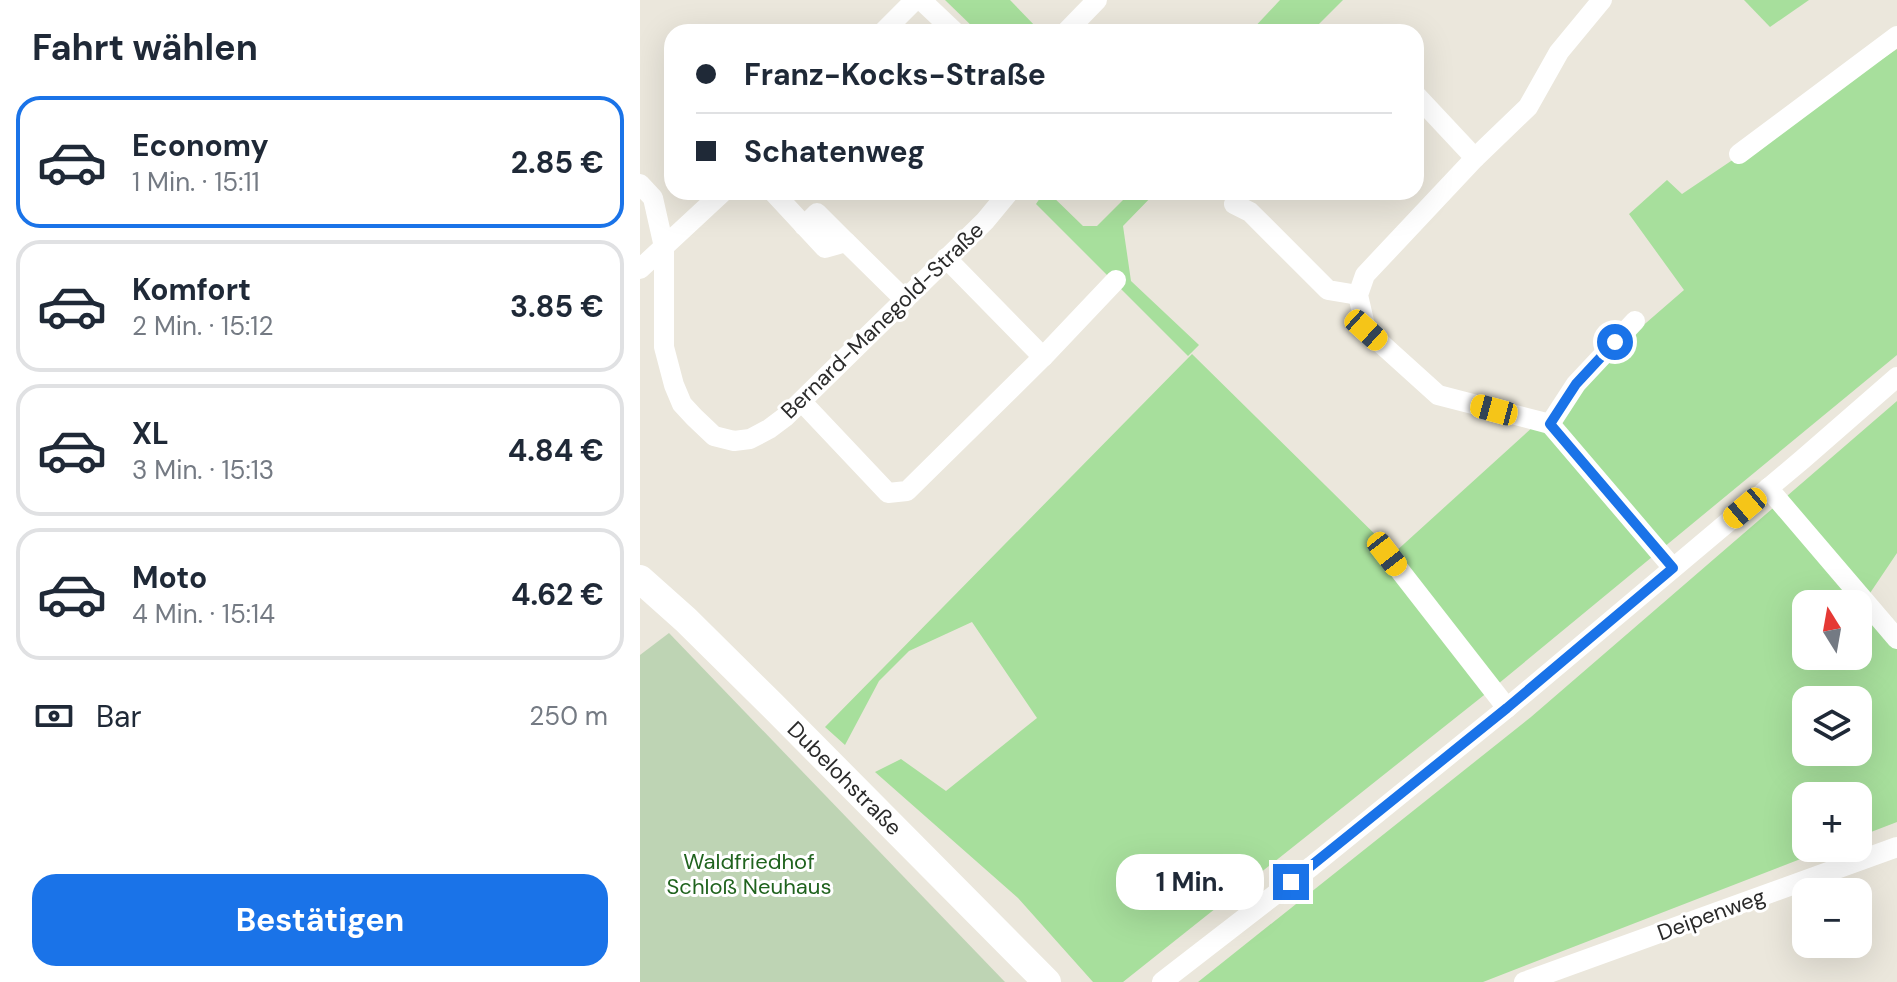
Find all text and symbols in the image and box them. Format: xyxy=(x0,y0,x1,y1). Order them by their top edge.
text: Fahrt wählen xyxy=(32,24,258,71)
text: Franz-Kocks-Straße xyxy=(744,55,1046,94)
icon: car xyxy=(36,126,108,198)
text: Economy xyxy=(132,126,269,165)
text: Schatenweg xyxy=(744,132,925,171)
text: 2.85 € xyxy=(511,143,604,182)
text: 1 Min. · 15:11 xyxy=(132,165,260,199)
street label: Bernard-Manegold-Straße xyxy=(775,216,990,425)
icon: car xyxy=(36,270,108,342)
text: Komfort xyxy=(132,270,251,309)
text: 3.85 € xyxy=(510,287,604,326)
car xyxy=(1340,305,1392,355)
text: 2 Min. · 15:12 xyxy=(132,309,273,343)
route start xyxy=(1597,324,1633,360)
car xyxy=(1468,392,1520,428)
icon: car xyxy=(36,414,108,486)
text: XL xyxy=(132,414,169,453)
text: 4.84 € xyxy=(508,431,604,470)
text: 3 Min. · 15:13 xyxy=(132,453,274,487)
car xyxy=(1719,483,1771,533)
car xyxy=(1363,528,1411,580)
icon: car xyxy=(36,558,108,630)
text: Moto xyxy=(132,558,207,597)
text: 4.62 € xyxy=(511,575,604,614)
north arrow xyxy=(1792,590,1872,670)
map controls xyxy=(1792,590,1872,958)
text: 4 Min. · 15:14 xyxy=(132,597,275,631)
button: layers xyxy=(1792,686,1872,766)
icon: cash xyxy=(32,694,76,738)
text: Bar xyxy=(96,697,142,736)
text: 250 m xyxy=(529,699,608,733)
street label: Dubelohstraße xyxy=(781,715,908,842)
button: + xyxy=(1792,782,1872,862)
park label: Waldfriedhof Schloß Neuhaus xyxy=(667,847,831,901)
callout: 1 Min. xyxy=(1115,854,1263,910)
route end xyxy=(1273,864,1309,900)
text: 1 Min. xyxy=(1156,865,1224,899)
button: Bestätigen xyxy=(32,874,608,966)
button: − xyxy=(1792,878,1872,958)
street label: Deipenweg xyxy=(1653,882,1769,947)

